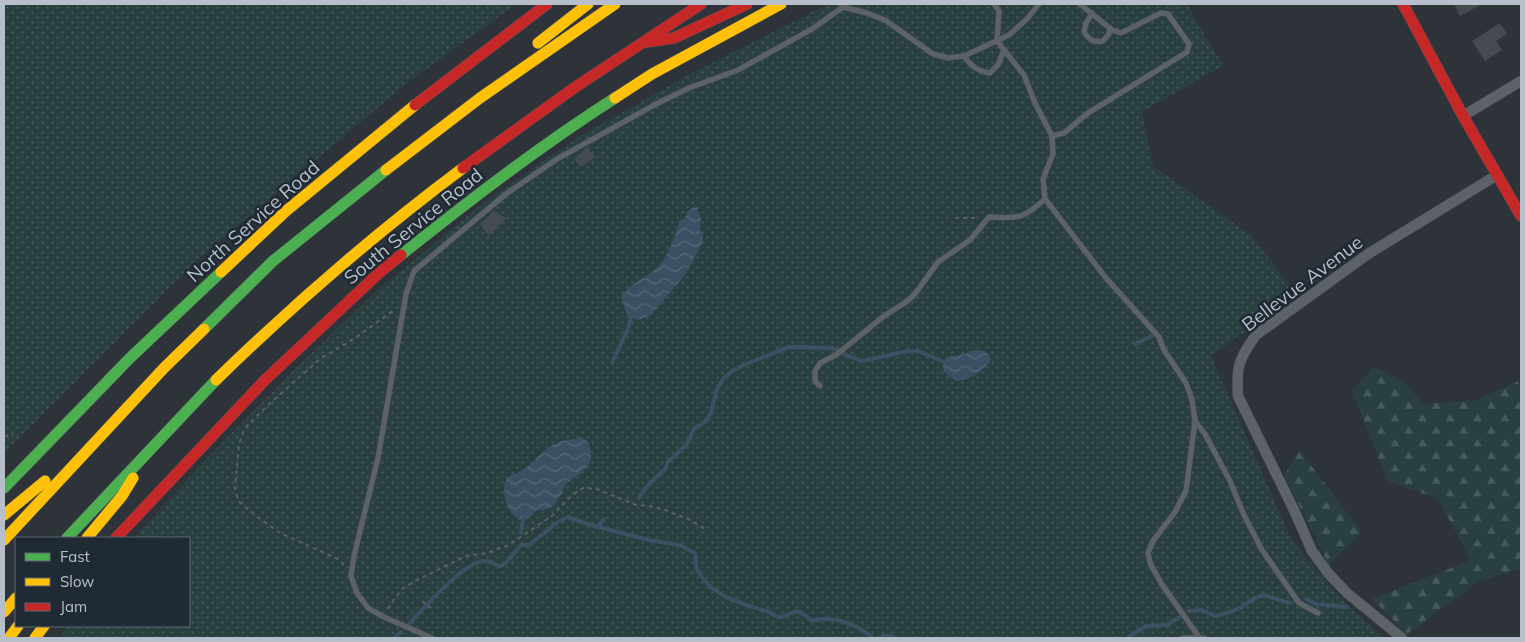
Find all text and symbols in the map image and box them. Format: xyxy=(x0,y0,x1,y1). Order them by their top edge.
street label: North Service Road xyxy=(182,155,324,287)
street label: South Service Road xyxy=(339,163,487,289)
street label: Bellevue Avenue xyxy=(1237,230,1367,336)
legend xyxy=(15,537,190,627)
text: Fast xyxy=(60,547,90,566)
text: Slow xyxy=(60,572,94,591)
text: Jam xyxy=(60,597,87,616)

